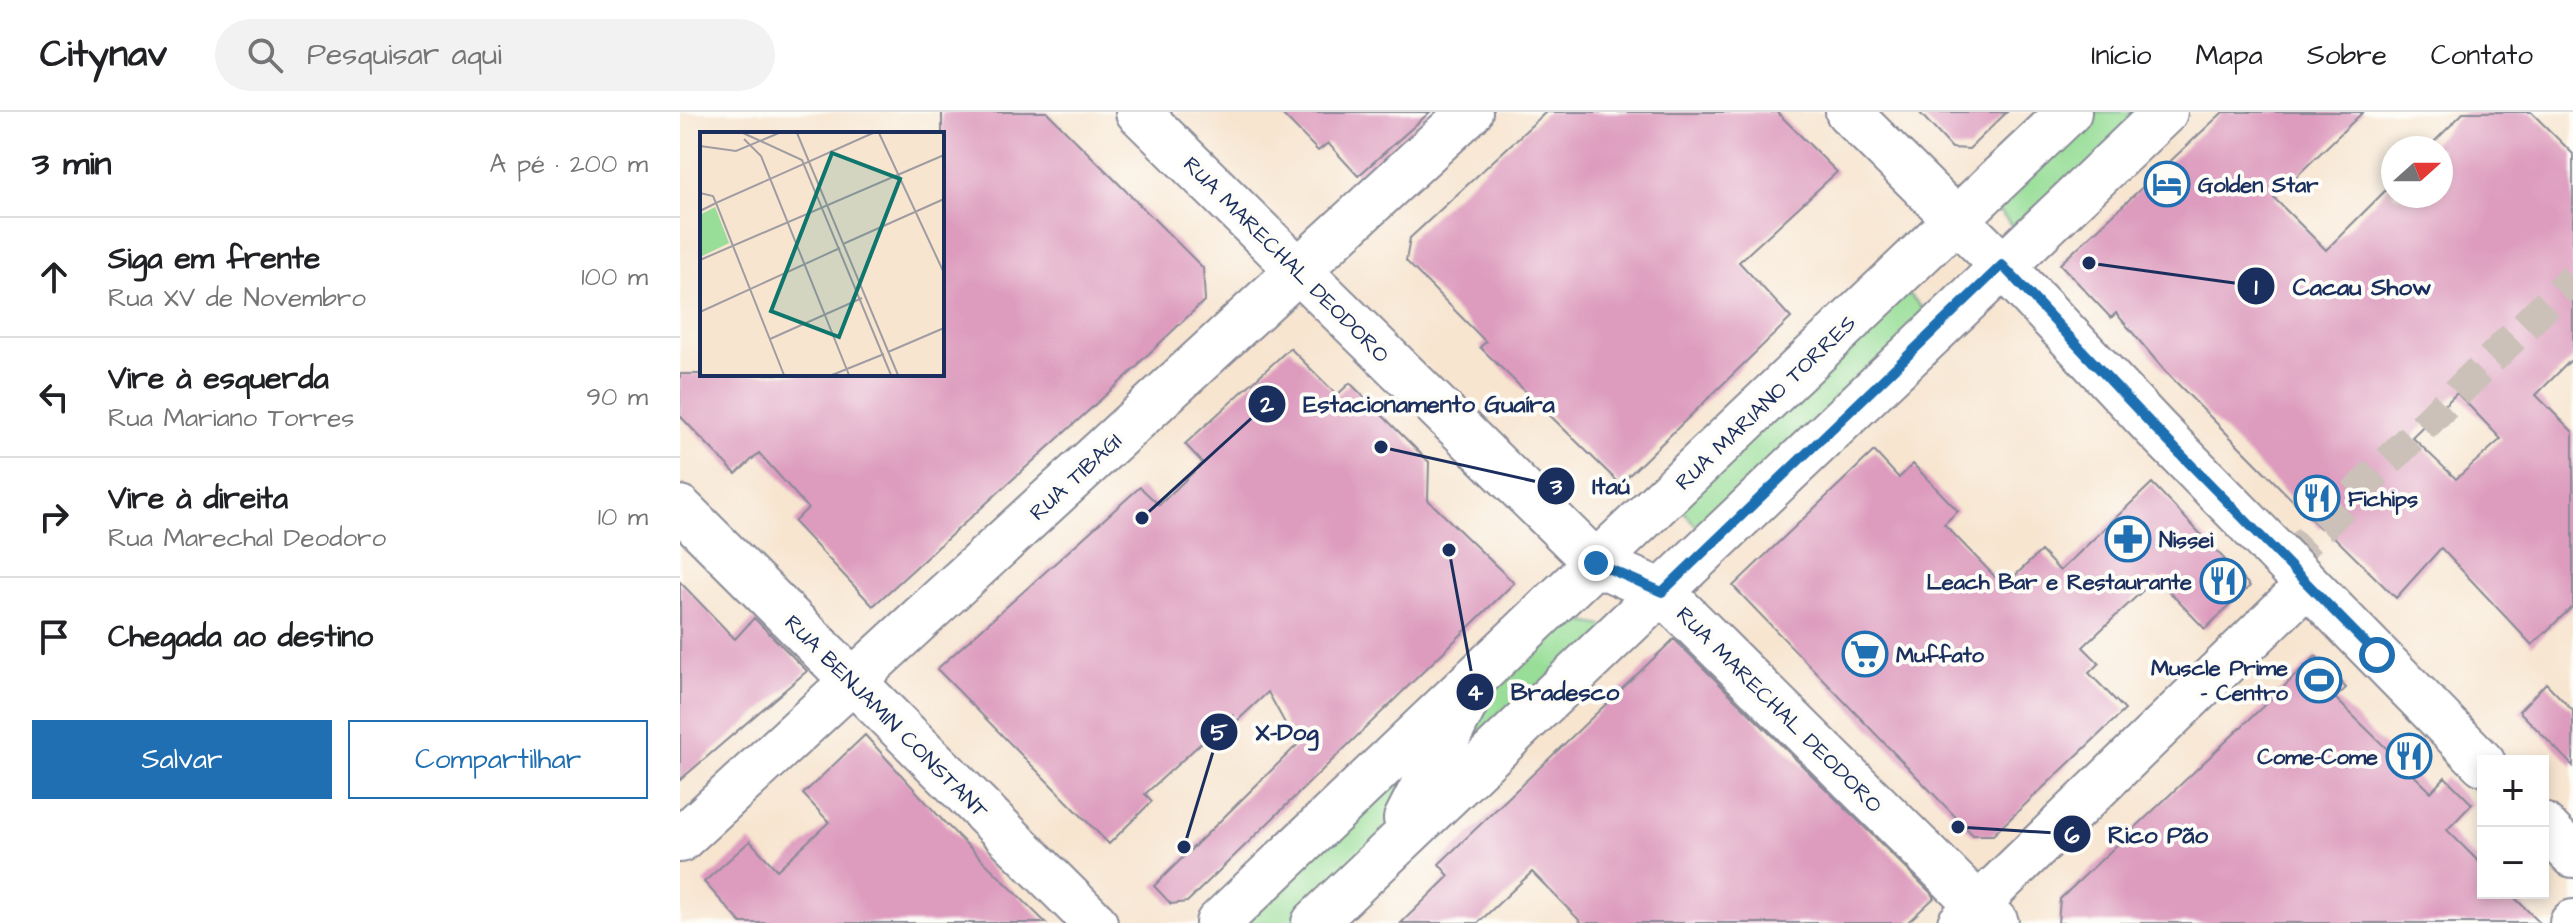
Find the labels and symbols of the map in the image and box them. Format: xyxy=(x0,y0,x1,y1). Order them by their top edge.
inset map xyxy=(700,132,944,376)
north arrow xyxy=(2381,136,2453,208)
street label: RUA MARECHAL DEODORO xyxy=(1176,150,1396,370)
hotel icon: Golden Star xyxy=(2143,160,2191,208)
place label: Golden Star xyxy=(2198,170,2319,201)
callout: Cacau Show xyxy=(2236,262,2447,310)
text: 1 xyxy=(2254,271,2258,305)
text: Cacau Show xyxy=(2293,271,2431,305)
street label: RUA MARIANO TORRES xyxy=(1669,308,1863,498)
callout: Estacionamento Guaíra xyxy=(1247,380,1571,428)
text: 2 xyxy=(1259,388,1274,422)
text: Estacionamento Guaíra xyxy=(1303,388,1555,422)
street label: RUA TIBAGI xyxy=(1023,426,1129,528)
callout: Itaú xyxy=(1536,462,1646,510)
text: 3 xyxy=(1549,470,1563,504)
text: Itaú xyxy=(1592,470,1630,504)
restaurant icon: Fichips xyxy=(2293,474,2341,522)
place label: Fichips xyxy=(2348,484,2418,515)
pharmacy icon: Nissei xyxy=(2104,515,2152,563)
place label: Nissei xyxy=(2159,525,2214,556)
route end xyxy=(1578,545,1614,581)
restaurant icon: Leach Bar e Restaurante xyxy=(2199,557,2247,605)
place label: Leach Bar e Restaurante xyxy=(1927,567,2192,598)
street label: RUA MARECHAL DEODORO xyxy=(1669,600,1889,820)
street label: RUA BENJAMIN CONSTANT xyxy=(777,608,995,826)
supermarket icon: Muffato xyxy=(1841,630,1889,678)
route start xyxy=(2359,637,2395,673)
place label: Muffato xyxy=(1896,640,1985,671)
place label: Muscle Prime - Centro xyxy=(2151,653,2289,709)
sports icon: Muscle Prime - Centro xyxy=(2295,656,2343,704)
callout: Bradesco xyxy=(1455,668,1636,716)
text: 4 xyxy=(1467,676,1484,710)
text: Bradesco xyxy=(1511,676,1620,710)
callout: X-Dog xyxy=(1199,708,1334,756)
text: 5 xyxy=(1211,716,1229,750)
text: X-Dog xyxy=(1255,716,1319,751)
restaurant icon: Come-Come xyxy=(2385,732,2433,780)
place label: Come-Come xyxy=(2257,742,2378,773)
callout: Rico Pão xyxy=(2052,810,2224,858)
text: 6 xyxy=(2064,819,2080,853)
text: Rico Pão xyxy=(2108,819,2209,853)

